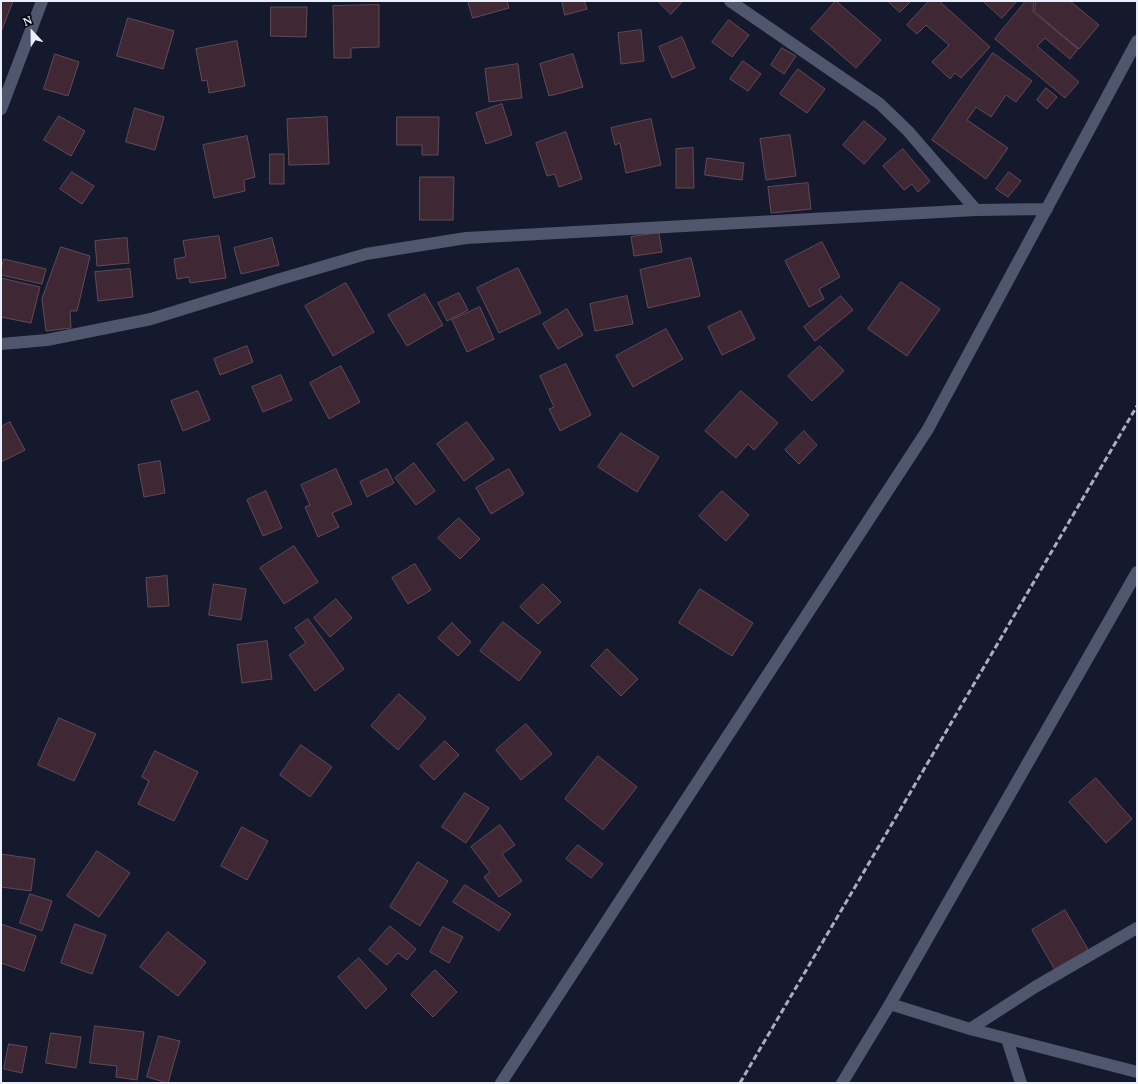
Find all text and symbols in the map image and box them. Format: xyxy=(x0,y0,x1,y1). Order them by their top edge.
north arrow xyxy=(12,12,52,52)
text: N xyxy=(20,12,34,29)

